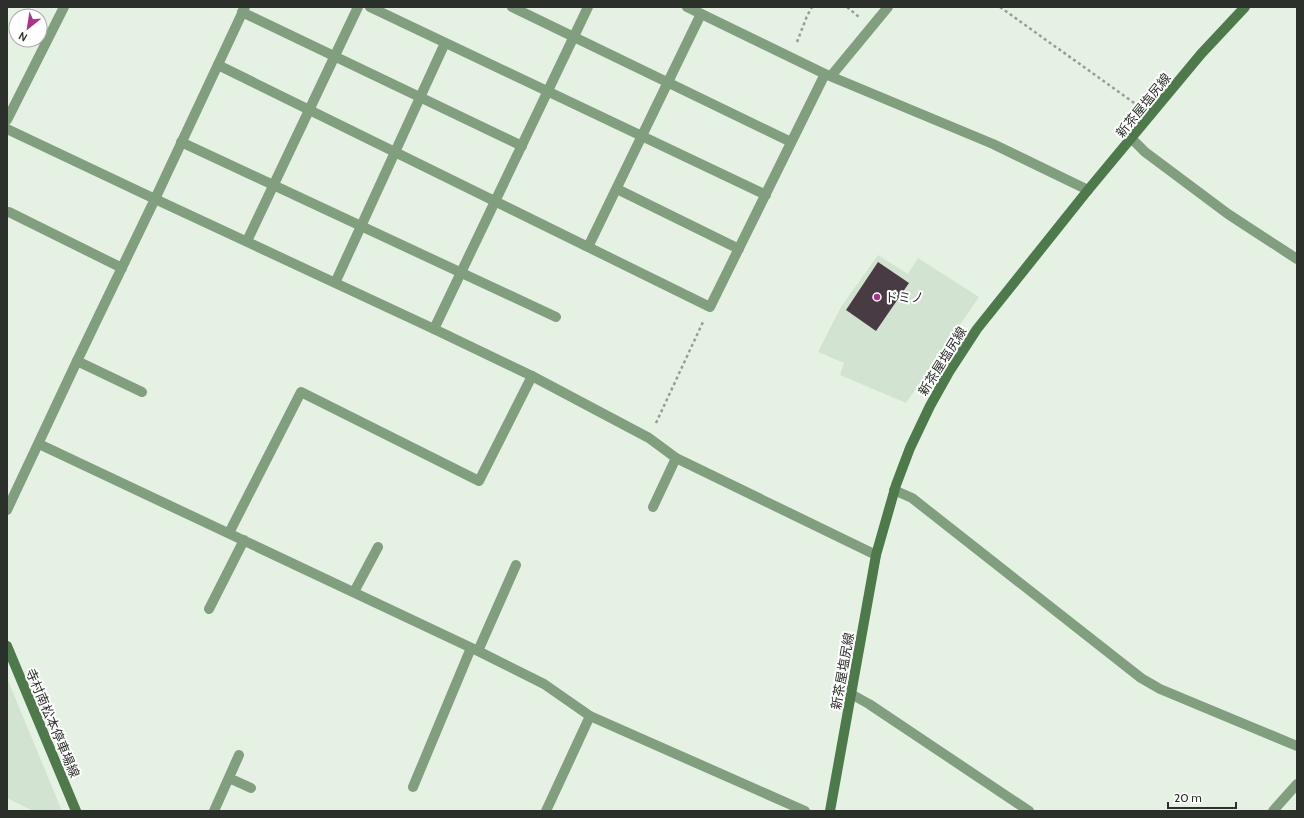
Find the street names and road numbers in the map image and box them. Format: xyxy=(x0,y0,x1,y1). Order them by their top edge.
street label: 新茶屋塩尻線 xyxy=(1112,70,1174,140)
street label: 新茶屋塩尻線 xyxy=(915,324,969,398)
street label: 新茶屋塩尻線 xyxy=(827,631,857,711)
street label: 寺村南松本停車場線 xyxy=(23,666,83,780)

